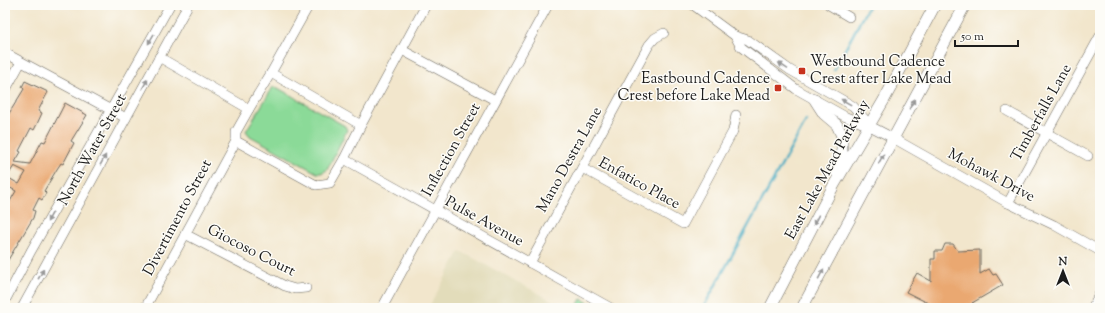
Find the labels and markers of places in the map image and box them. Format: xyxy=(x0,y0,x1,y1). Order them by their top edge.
place label: Westbound Cadence Crest after Lake Mead xyxy=(810,52,952,90)
marker: Westbound Cadence Crest after Lake Mead xyxy=(797,66,807,76)
place label: Eastbound Cadence Crest before Lake Mead xyxy=(617,69,771,107)
marker: Eastbound Cadence Crest before Lake Mead xyxy=(773,83,783,93)

